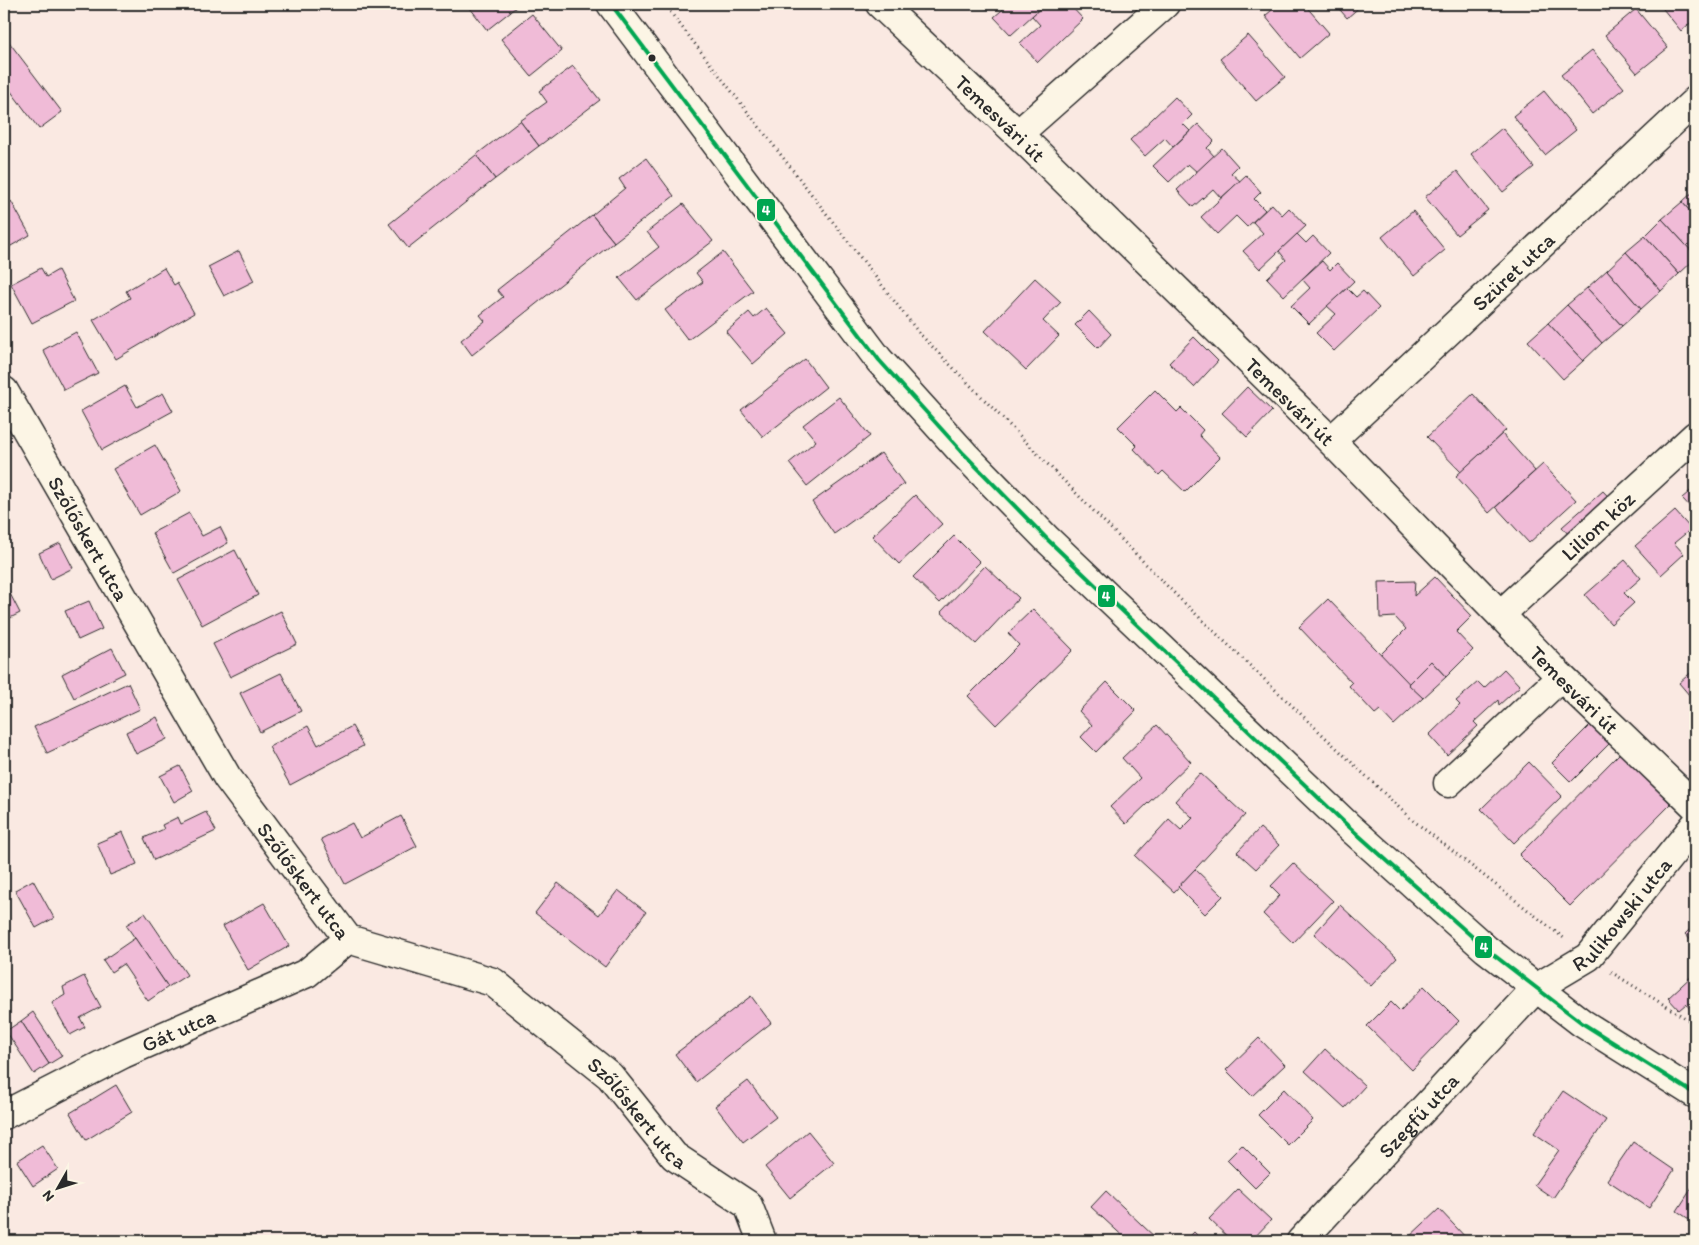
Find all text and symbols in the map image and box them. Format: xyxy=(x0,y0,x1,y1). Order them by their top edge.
unlabelled marker xyxy=(647,53,657,63)
street label: Temesvári út xyxy=(950,69,1051,167)
line badge: 4 xyxy=(756,198,776,222)
text: 4 xyxy=(762,202,771,219)
street label: Szüret utca xyxy=(1467,226,1559,316)
street label: Temesvári út xyxy=(1240,352,1340,450)
street label: Szőlőskert utca xyxy=(43,471,135,605)
street label: Liliom köz xyxy=(1556,485,1640,565)
line badge: 4 xyxy=(1097,584,1116,608)
text: 4 xyxy=(1102,588,1111,605)
street label: Temesvári út xyxy=(1525,640,1625,739)
street label: Szőlőskert utca xyxy=(252,817,356,944)
street label: Rulikowski utca xyxy=(1567,852,1676,976)
line badge: 4 xyxy=(1474,935,1493,959)
text: 4 xyxy=(1480,939,1489,956)
street label: Gát utca xyxy=(138,1003,219,1057)
street label: Szőlőskert utca xyxy=(583,1051,692,1174)
street label: Szegfű utca xyxy=(1373,1067,1463,1162)
north arrow xyxy=(32,1162,82,1212)
text: N xyxy=(39,1187,58,1205)

